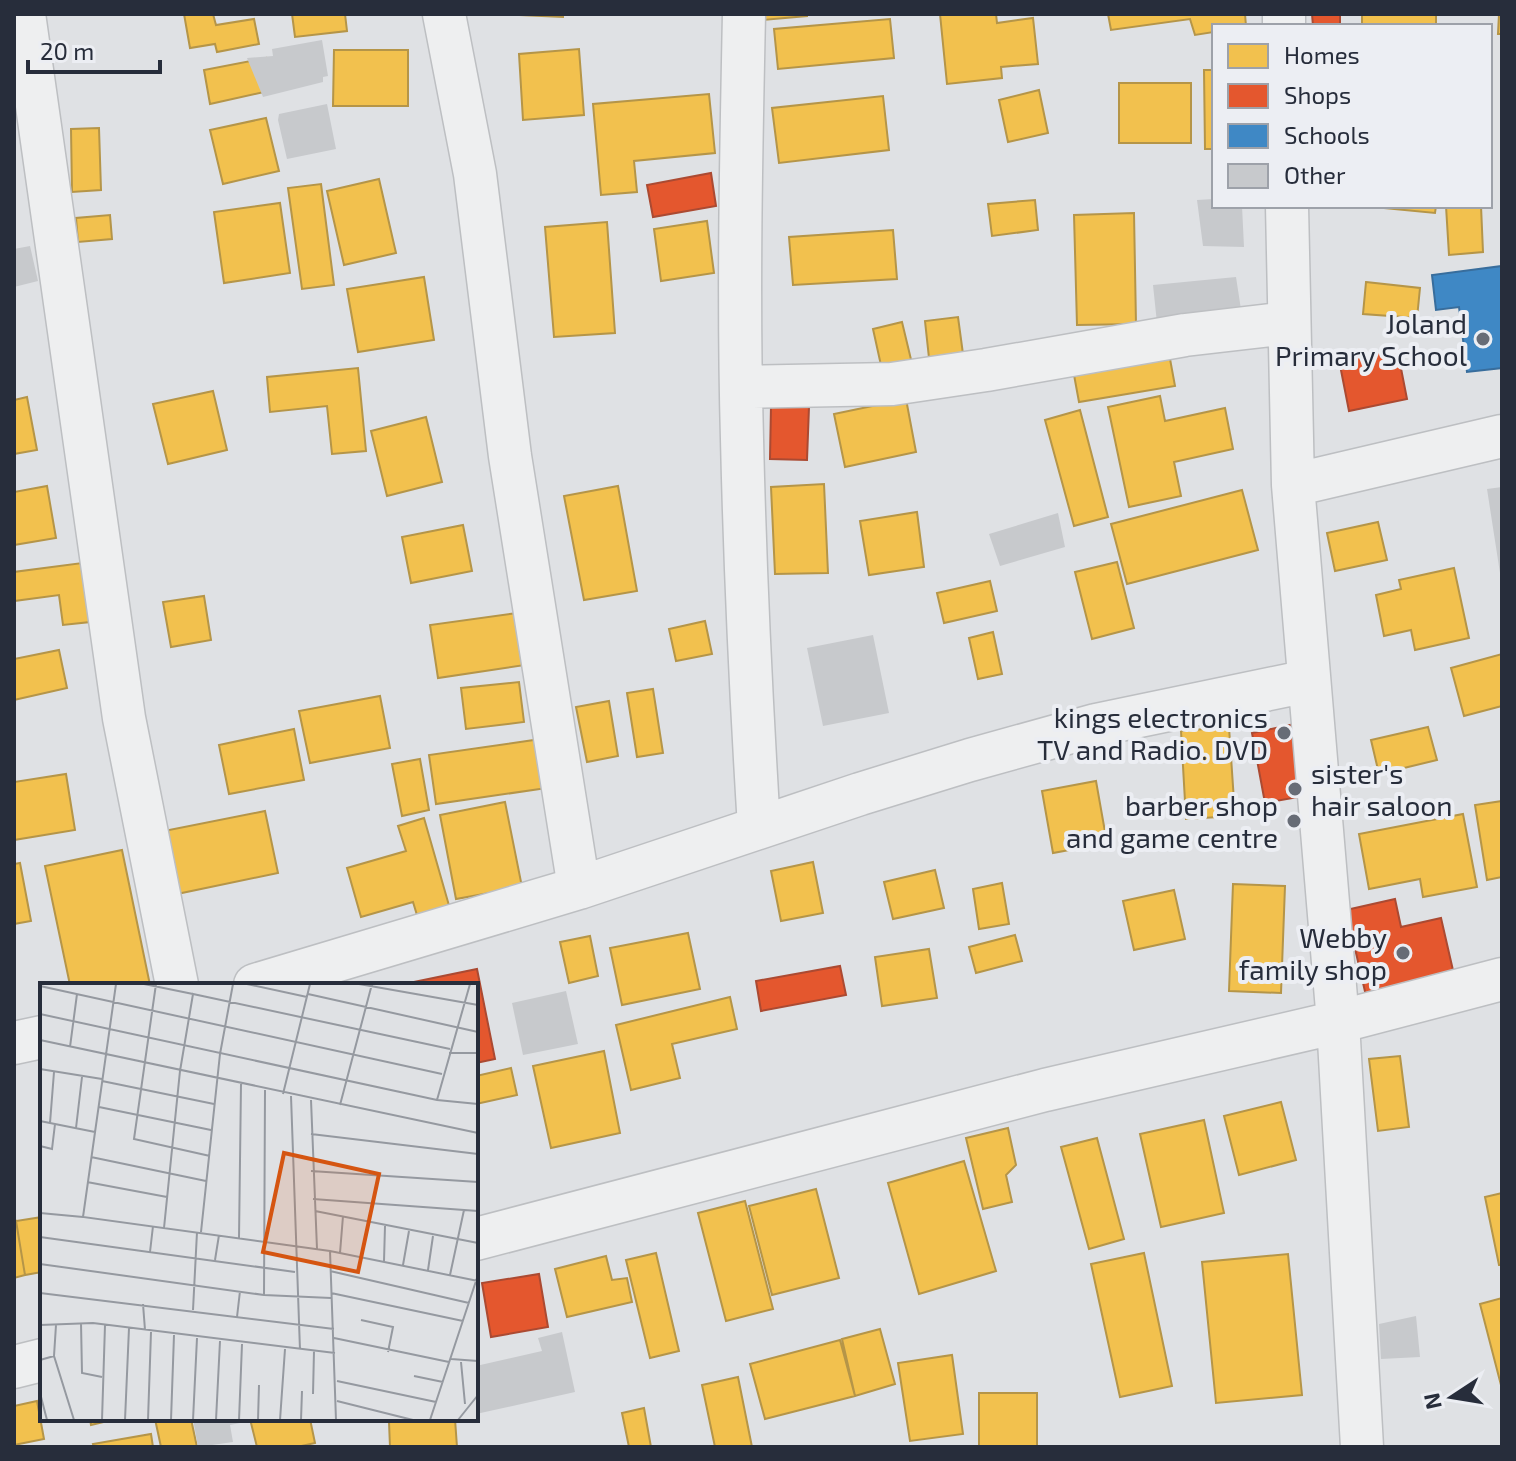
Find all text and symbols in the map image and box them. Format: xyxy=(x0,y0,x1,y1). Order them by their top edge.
scale bar xyxy=(28,24,160,74)
legend xyxy=(1212,24,1492,208)
text: 20 m xyxy=(40,36,94,65)
text: Homes xyxy=(1284,40,1360,69)
text: Shops xyxy=(1284,80,1351,109)
text: Schools xyxy=(1284,120,1370,149)
text: Other xyxy=(1284,160,1346,189)
place label: Joland Primary School xyxy=(1275,306,1468,372)
marker: Joland Primary School xyxy=(1474,330,1492,348)
place label: kings electronics TV and Radio. DVD xyxy=(1037,700,1268,766)
marker: kings electronics TV and Radio. DVD xyxy=(1275,724,1293,742)
place label: sister's hair saloon xyxy=(1311,756,1452,822)
marker: sister's hair saloon xyxy=(1286,780,1304,798)
place label: barber shop and game centre xyxy=(1066,788,1278,854)
marker: barber shop and game centre xyxy=(1285,812,1303,830)
place label: Webby family shop xyxy=(1239,920,1387,986)
marker: Webby family shop xyxy=(1394,944,1412,962)
inset map xyxy=(40,983,478,1421)
north arrow xyxy=(1412,1357,1492,1437)
text: N xyxy=(1417,1391,1446,1412)

